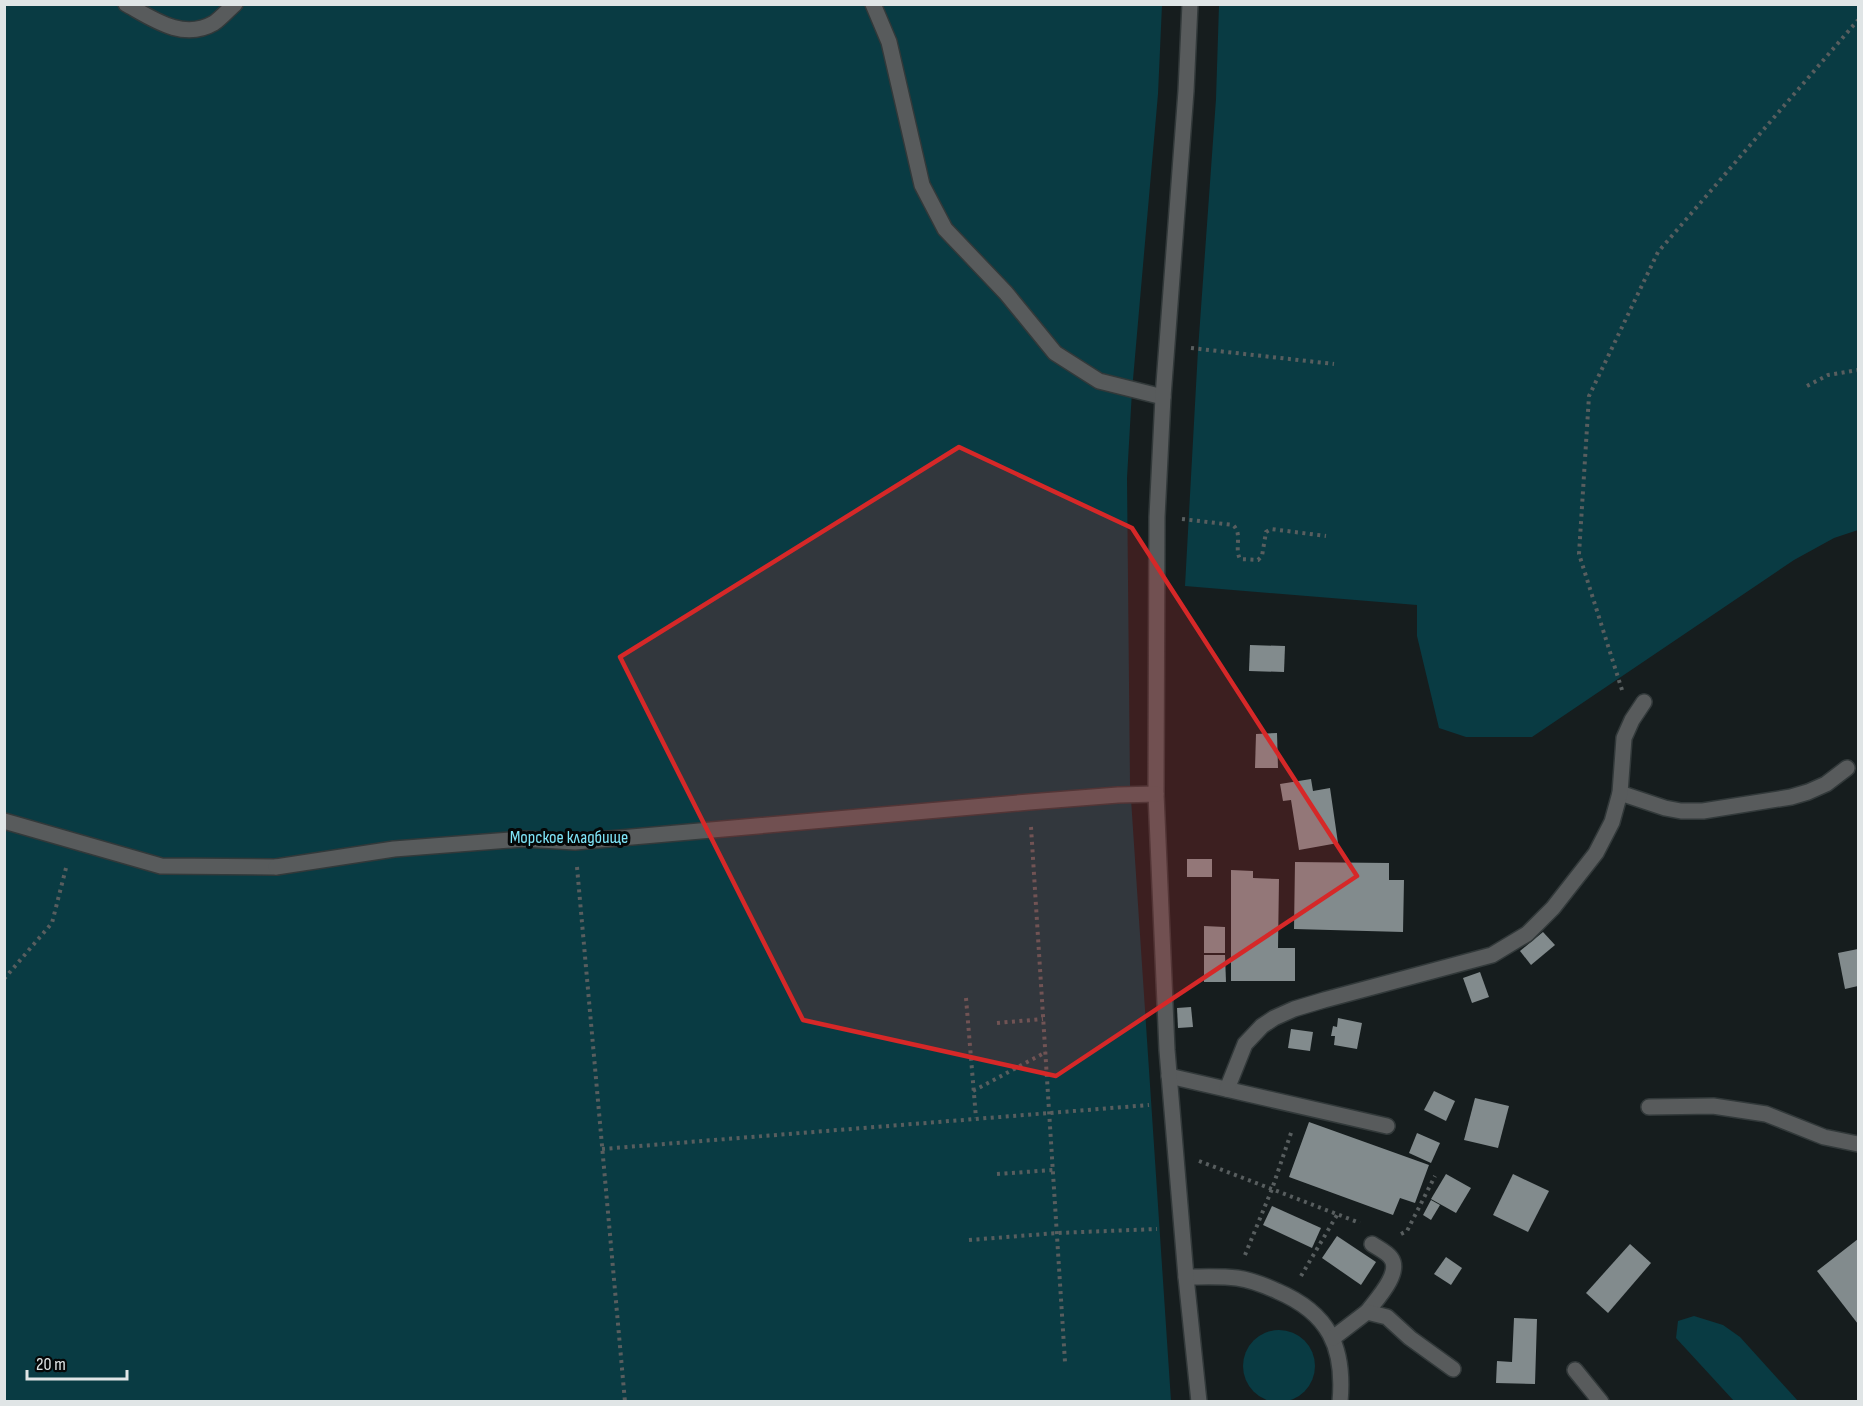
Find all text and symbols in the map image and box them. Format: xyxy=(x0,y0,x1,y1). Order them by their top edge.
park label: Морское кладбище xyxy=(510,827,628,848)
scale bar xyxy=(27,1343,128,1381)
text: 20 m xyxy=(36,1354,66,1375)

